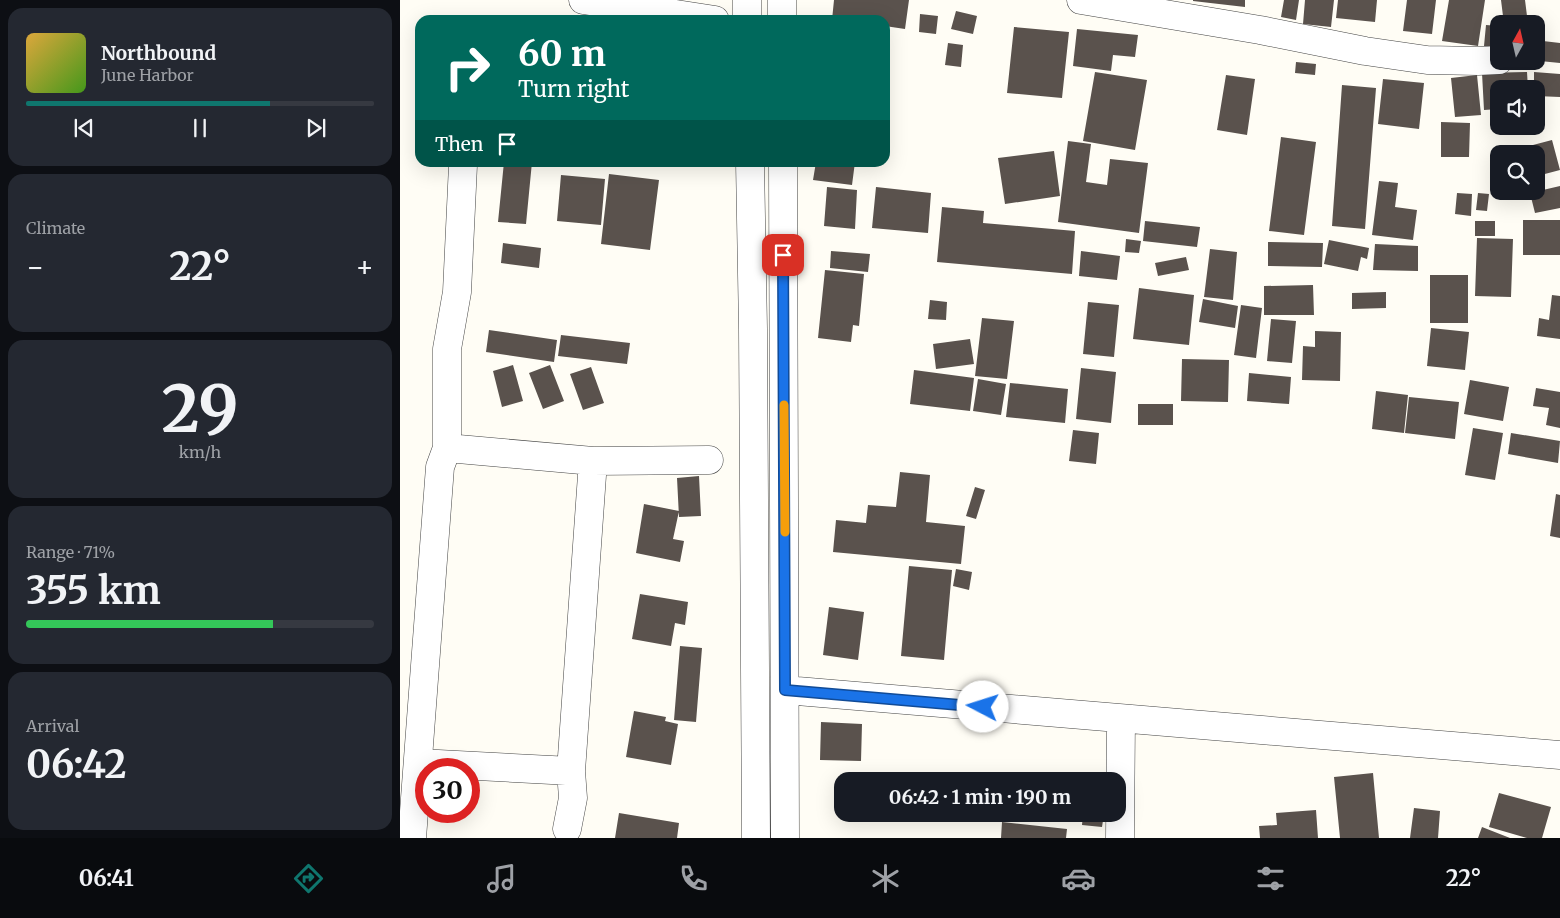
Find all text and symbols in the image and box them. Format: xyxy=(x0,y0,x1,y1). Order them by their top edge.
north arrow xyxy=(1490,15,1545,70)
map controls xyxy=(1490,15,1545,200)
text: 60 m xyxy=(518,32,606,76)
icon: right xyxy=(435,35,500,100)
text: Northbound xyxy=(101,41,216,65)
text: June Harbor xyxy=(101,65,194,85)
text: Turn right xyxy=(518,75,629,103)
button: sound xyxy=(1490,80,1545,135)
icon: previous xyxy=(70,114,98,142)
icon: pause xyxy=(186,114,214,142)
icon: next xyxy=(302,114,330,142)
icon: arrive xyxy=(493,130,521,158)
text: Then xyxy=(435,132,483,156)
button: search xyxy=(1490,145,1545,200)
text: Climate xyxy=(26,218,85,238)
pin xyxy=(762,234,804,276)
icon: arrive xyxy=(769,241,797,269)
text: 22° xyxy=(169,243,231,290)
text: − xyxy=(26,249,45,285)
text: + xyxy=(355,249,374,285)
text: 29 xyxy=(161,368,239,450)
text: km/h xyxy=(179,442,221,462)
text: Range · 71% xyxy=(26,542,115,562)
text: 355 km xyxy=(26,567,161,614)
position arrow xyxy=(956,680,1008,732)
text: Arrival xyxy=(26,716,79,736)
text: 06:42 xyxy=(26,741,127,788)
speed limit sign: 30 xyxy=(415,758,480,823)
text: 06:42 · 1 min · 190 m xyxy=(889,785,1071,809)
icon: directions xyxy=(291,861,326,896)
icon: music xyxy=(484,861,519,896)
icon: phone xyxy=(676,861,711,896)
icon: climate xyxy=(868,861,903,896)
icon: car xyxy=(1061,861,1096,896)
icon: filters xyxy=(1253,861,1288,896)
text: 06:41 xyxy=(79,864,134,892)
text: 22° xyxy=(1446,864,1481,892)

